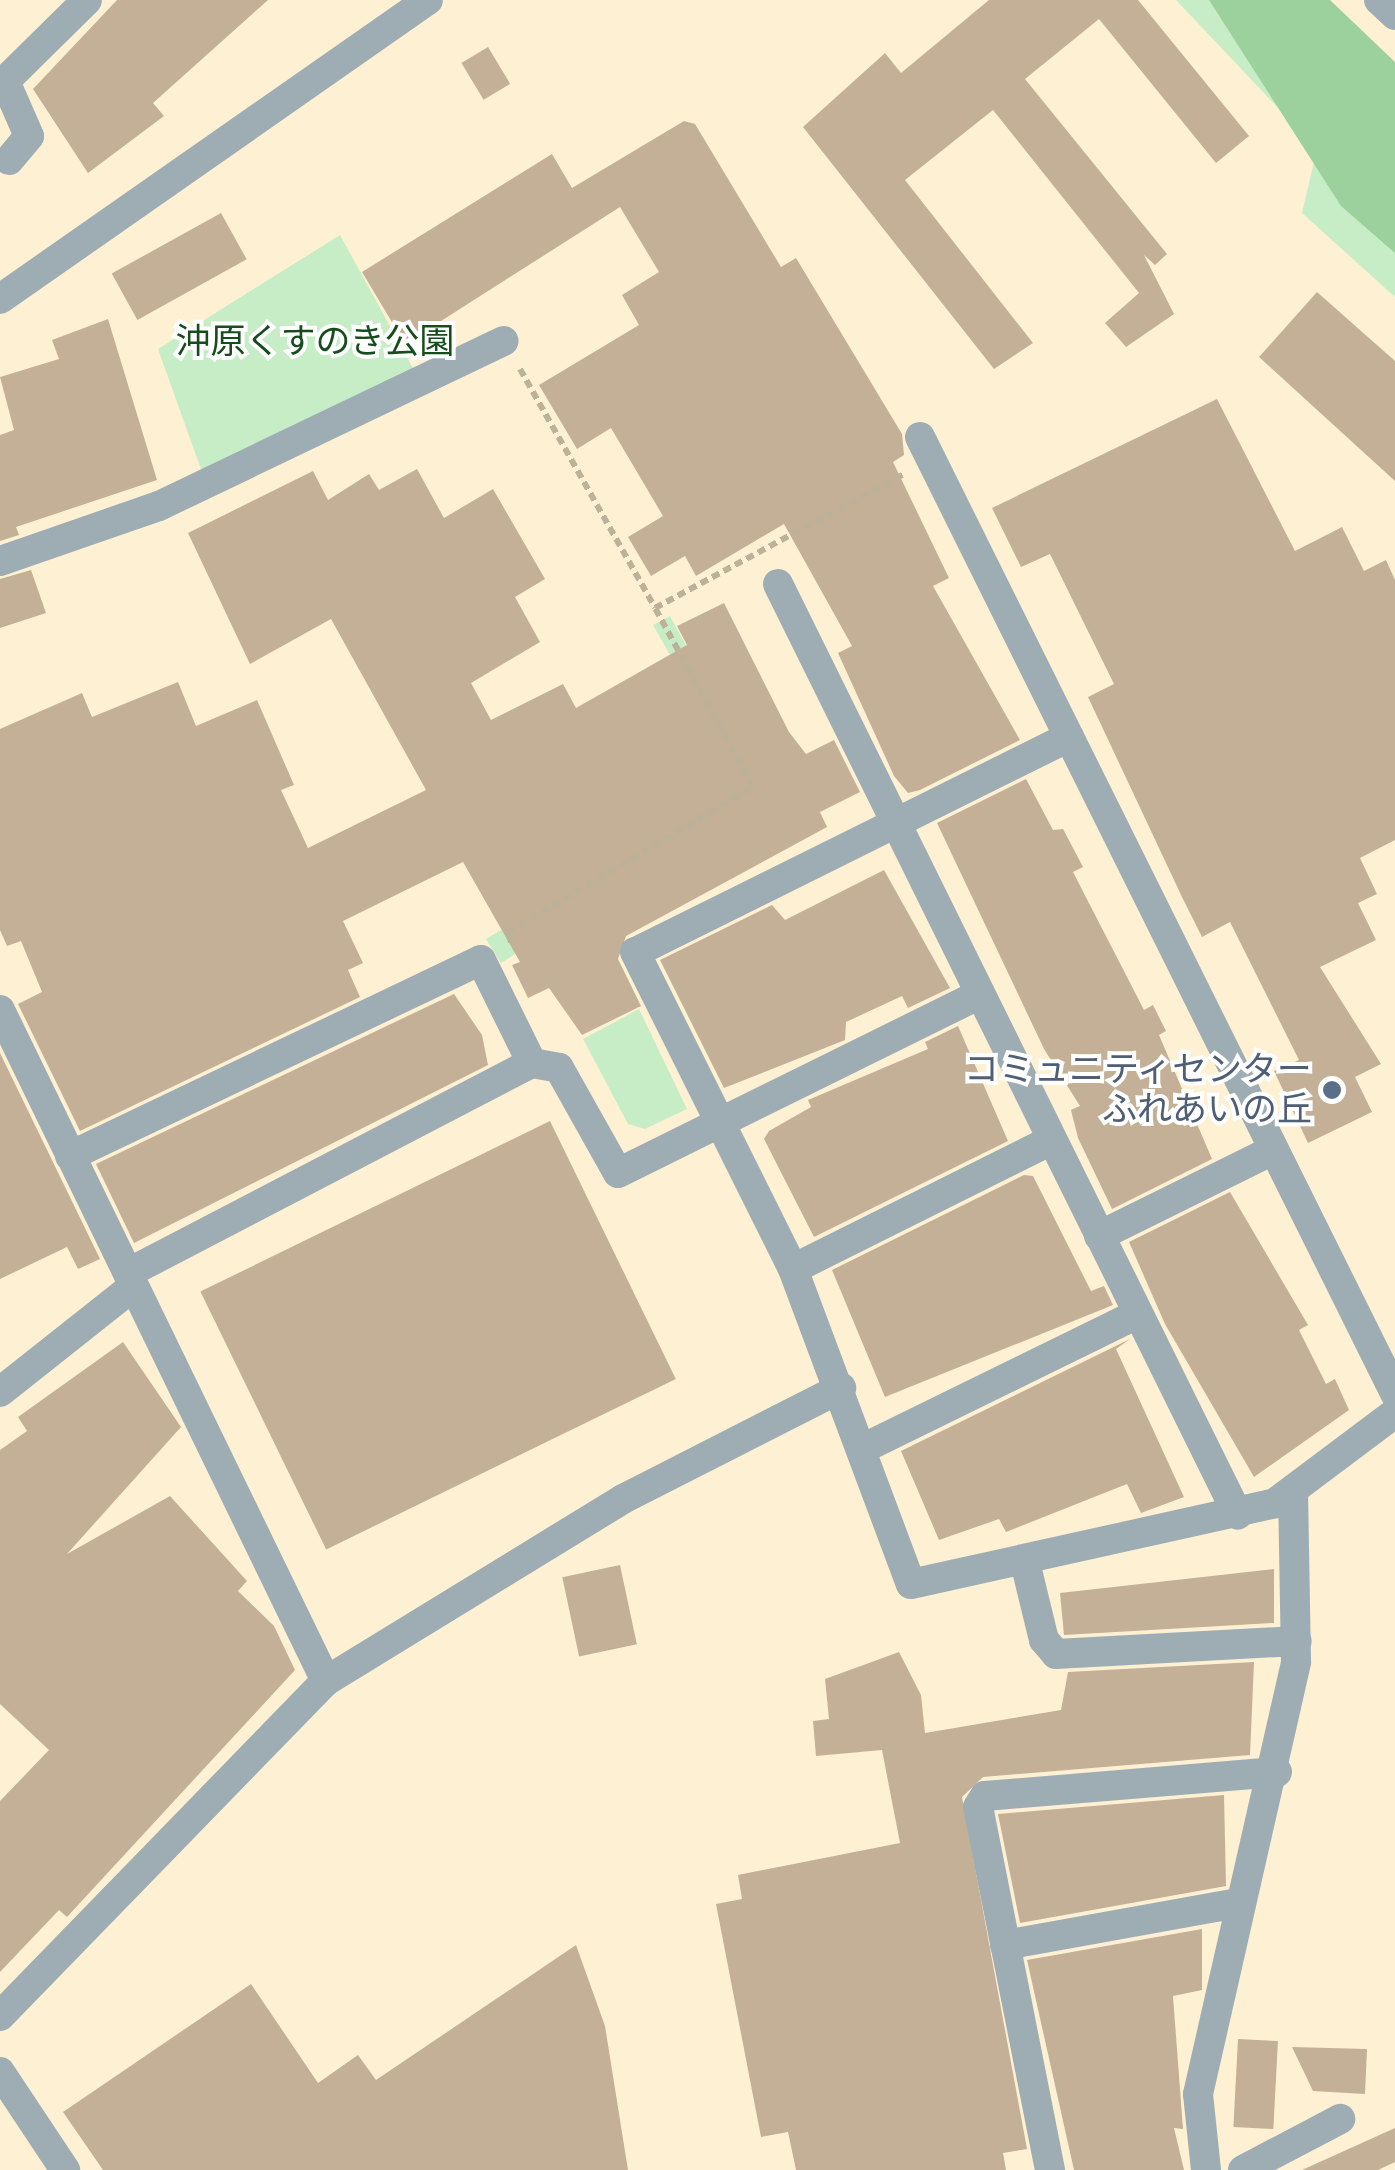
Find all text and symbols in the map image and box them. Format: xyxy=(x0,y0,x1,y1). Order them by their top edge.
park label: 沖原くすのき公園 xyxy=(175,321,455,363)
place label: コミュニティセンター ふれあいの丘 xyxy=(962,1049,1312,1131)
marker: コミュニティセンター ふれあいの丘 xyxy=(1321,1079,1343,1101)

